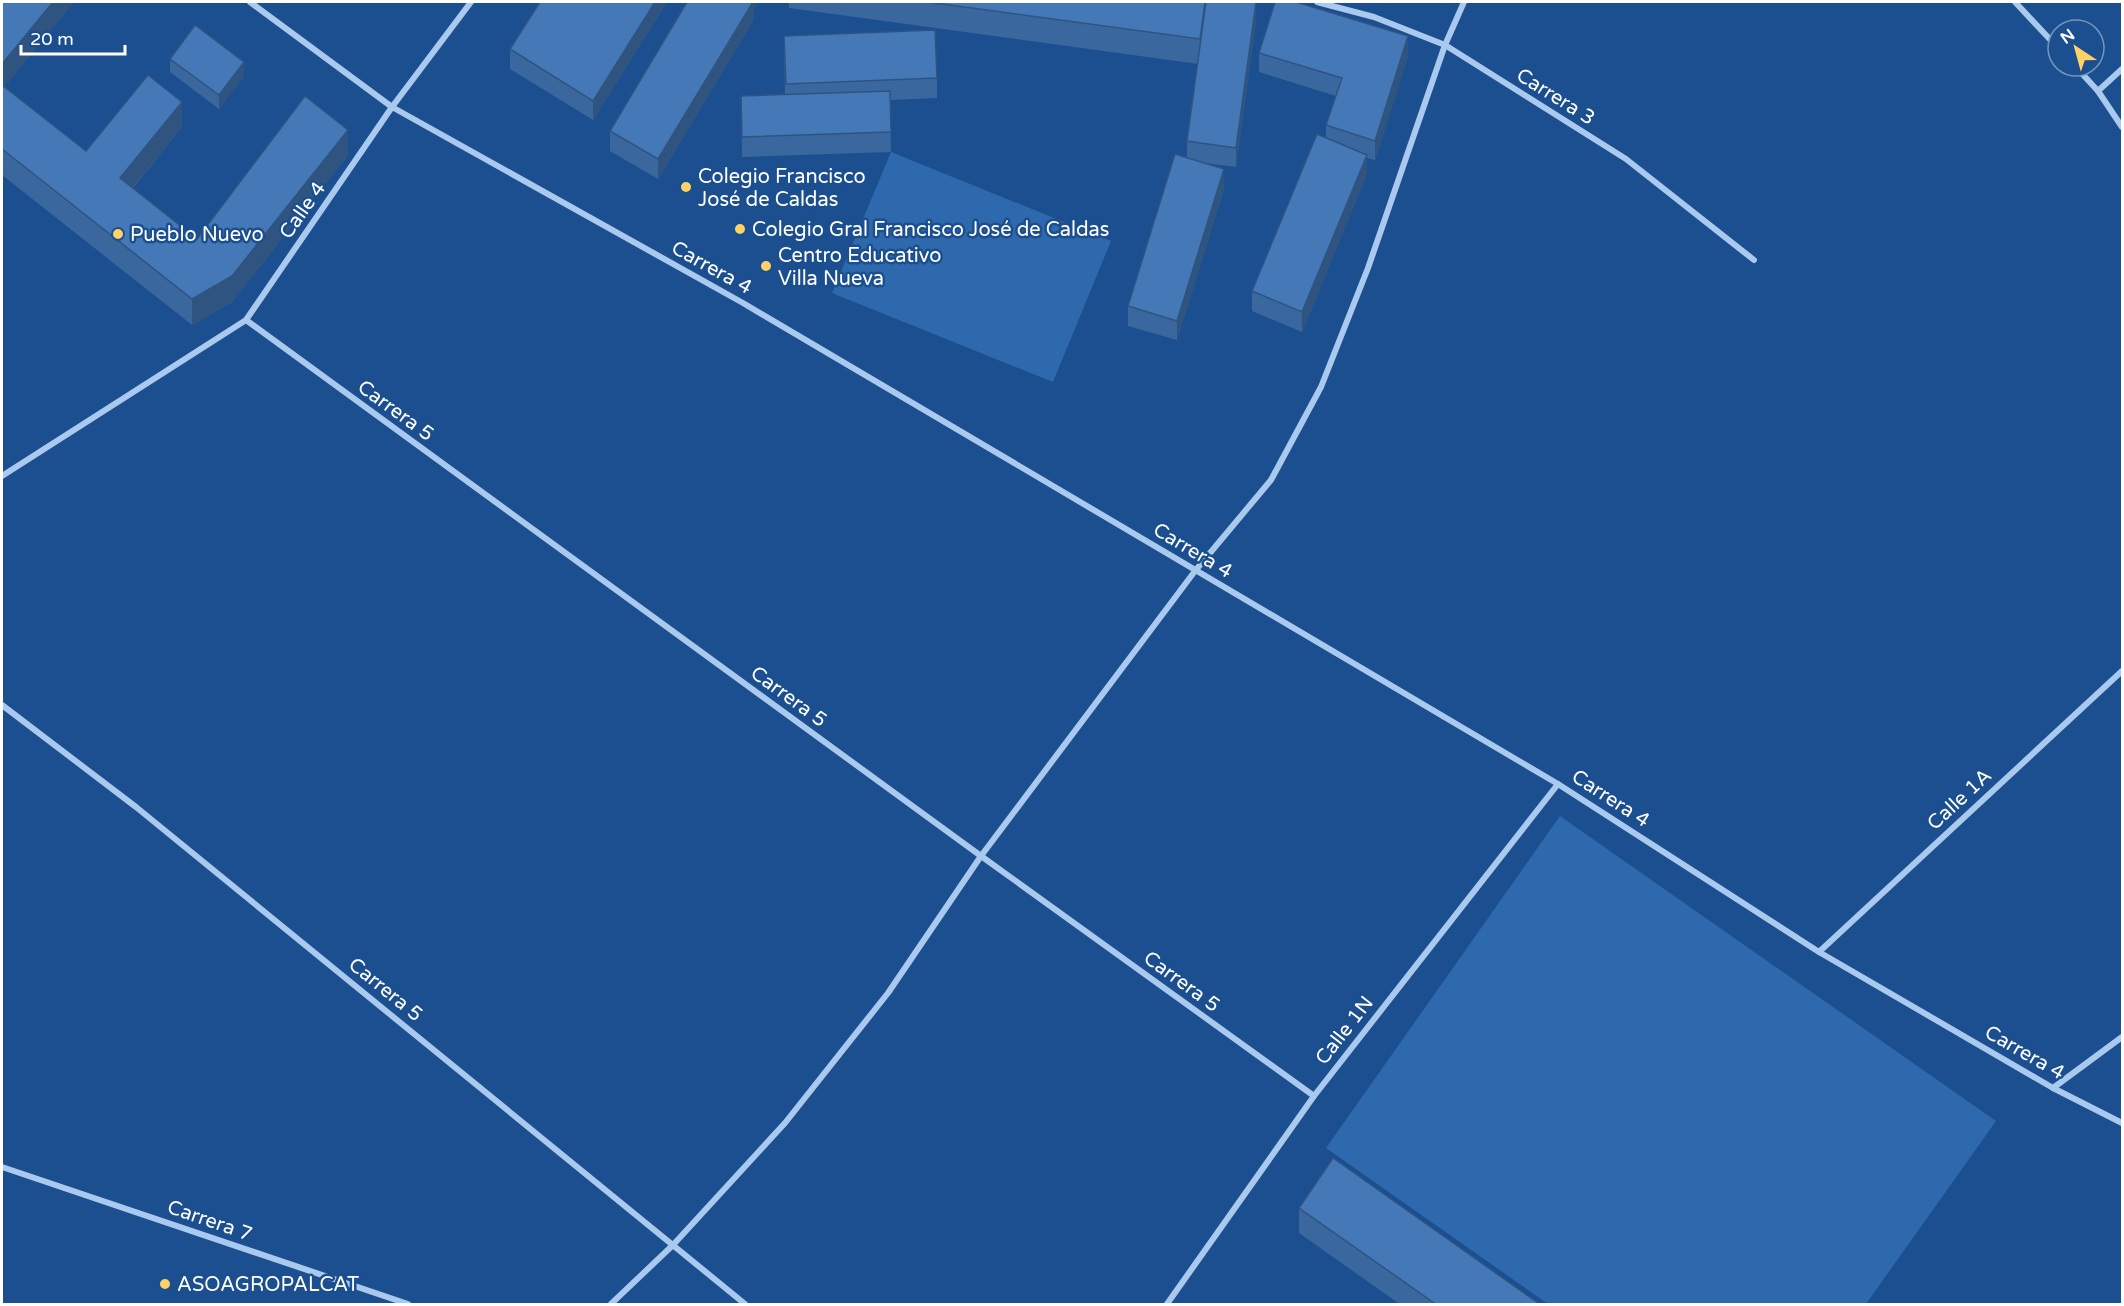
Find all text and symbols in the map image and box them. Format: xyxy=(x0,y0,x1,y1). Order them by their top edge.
scale bar xyxy=(21,18,124,56)
north arrow xyxy=(2046,18,2106,78)
text: N xyxy=(2057,25,2079,49)
text: 20 m xyxy=(30,28,74,50)
street label: Carrera 3 xyxy=(1512,63,1599,130)
place label: Colegio Francisco José de Caldas xyxy=(698,165,866,212)
street label: Calle 4 xyxy=(275,177,331,244)
marker: Colegio Francisco José de Caldas xyxy=(679,180,693,194)
place label: Colegio Gral Francisco José de Caldas xyxy=(752,218,1109,242)
marker: Colegio Gral Francisco José de Caldas xyxy=(733,222,747,236)
place label: Pueblo Nuevo xyxy=(130,223,264,247)
marker: Pueblo Nuevo xyxy=(111,227,125,241)
street label: Carrera 4 xyxy=(667,236,756,300)
place label: Centro Educativo Villa Nueva xyxy=(778,244,941,291)
marker: Centro Educativo Villa Nueva xyxy=(759,259,773,273)
street label: Carrera 5 xyxy=(353,375,438,446)
street label: Carrera 4 xyxy=(1149,518,1236,584)
street label: Carrera 5 xyxy=(746,661,831,732)
street label: Calle 1A xyxy=(1923,764,1997,835)
street label: Carrera 4 xyxy=(1567,765,1654,833)
street label: Carrera 5 xyxy=(1139,946,1224,1017)
street label: Carrera 5 xyxy=(344,953,427,1027)
street label: Calle 1N xyxy=(1311,992,1379,1070)
street label: Carrera 4 xyxy=(1980,1020,2069,1085)
street label: Carrera 7 xyxy=(164,1195,255,1247)
place label: ASOAGROPALCAT xyxy=(177,1273,359,1297)
marker: ASOAGROPALCAT xyxy=(158,1277,172,1291)

